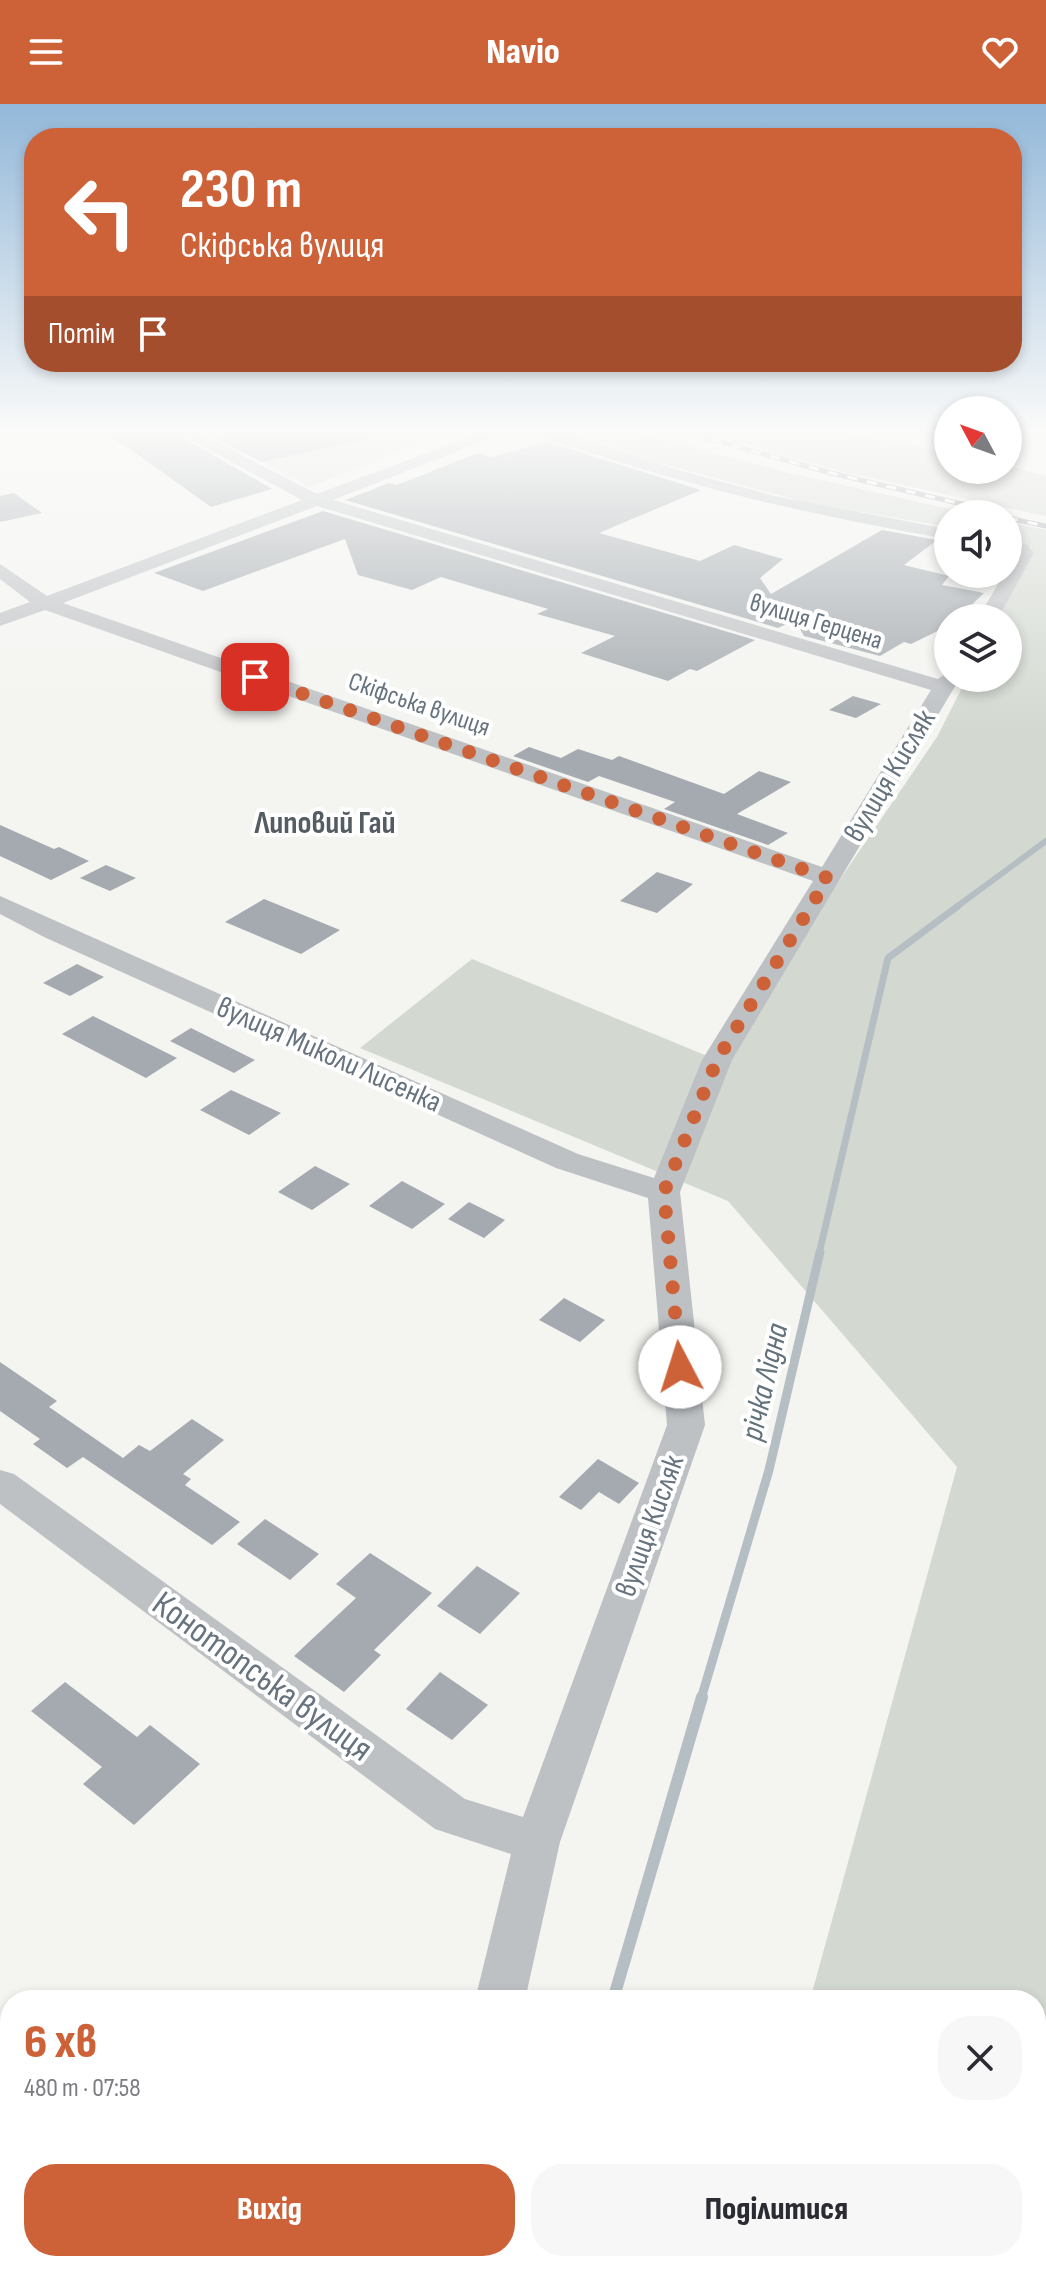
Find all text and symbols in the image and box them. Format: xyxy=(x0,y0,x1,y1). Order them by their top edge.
icon: menu xyxy=(24,30,68,74)
icon: heart xyxy=(978,30,1022,74)
text: Navio xyxy=(486,31,560,74)
text: 230 m xyxy=(180,157,302,224)
icon: left xyxy=(48,160,152,264)
text: Скіфська вулиця xyxy=(180,225,384,268)
icon: arrive xyxy=(131,312,175,356)
text: Потім xyxy=(48,316,115,352)
north arrow xyxy=(934,396,1022,484)
map controls xyxy=(934,396,1022,692)
button: sound xyxy=(934,500,1022,588)
street label: вулиця Герцена xyxy=(746,587,886,657)
button: layers xyxy=(934,604,1022,692)
pin xyxy=(221,643,289,711)
icon: arrive xyxy=(233,655,277,699)
street label: Скіфська вулиця xyxy=(344,666,494,744)
street label: вулиця Кисляк xyxy=(837,703,944,849)
district label: Липовий Гай xyxy=(253,804,396,843)
street label: вулиця Миколи Лисенка xyxy=(211,989,447,1121)
water label: річка Лідна xyxy=(732,1320,797,1445)
position arrow xyxy=(638,1325,722,1409)
street label: вулиця Кисляк xyxy=(608,1450,692,1602)
street label: Конотопська вулиця xyxy=(144,1583,380,1771)
text: 6 хв xyxy=(24,2014,97,2071)
button: close xyxy=(938,2016,1022,2100)
text: 480 m · 07:58 xyxy=(24,2073,141,2104)
button: Вихід xyxy=(24,2164,515,2256)
button: Поділитися xyxy=(531,2164,1022,2256)

